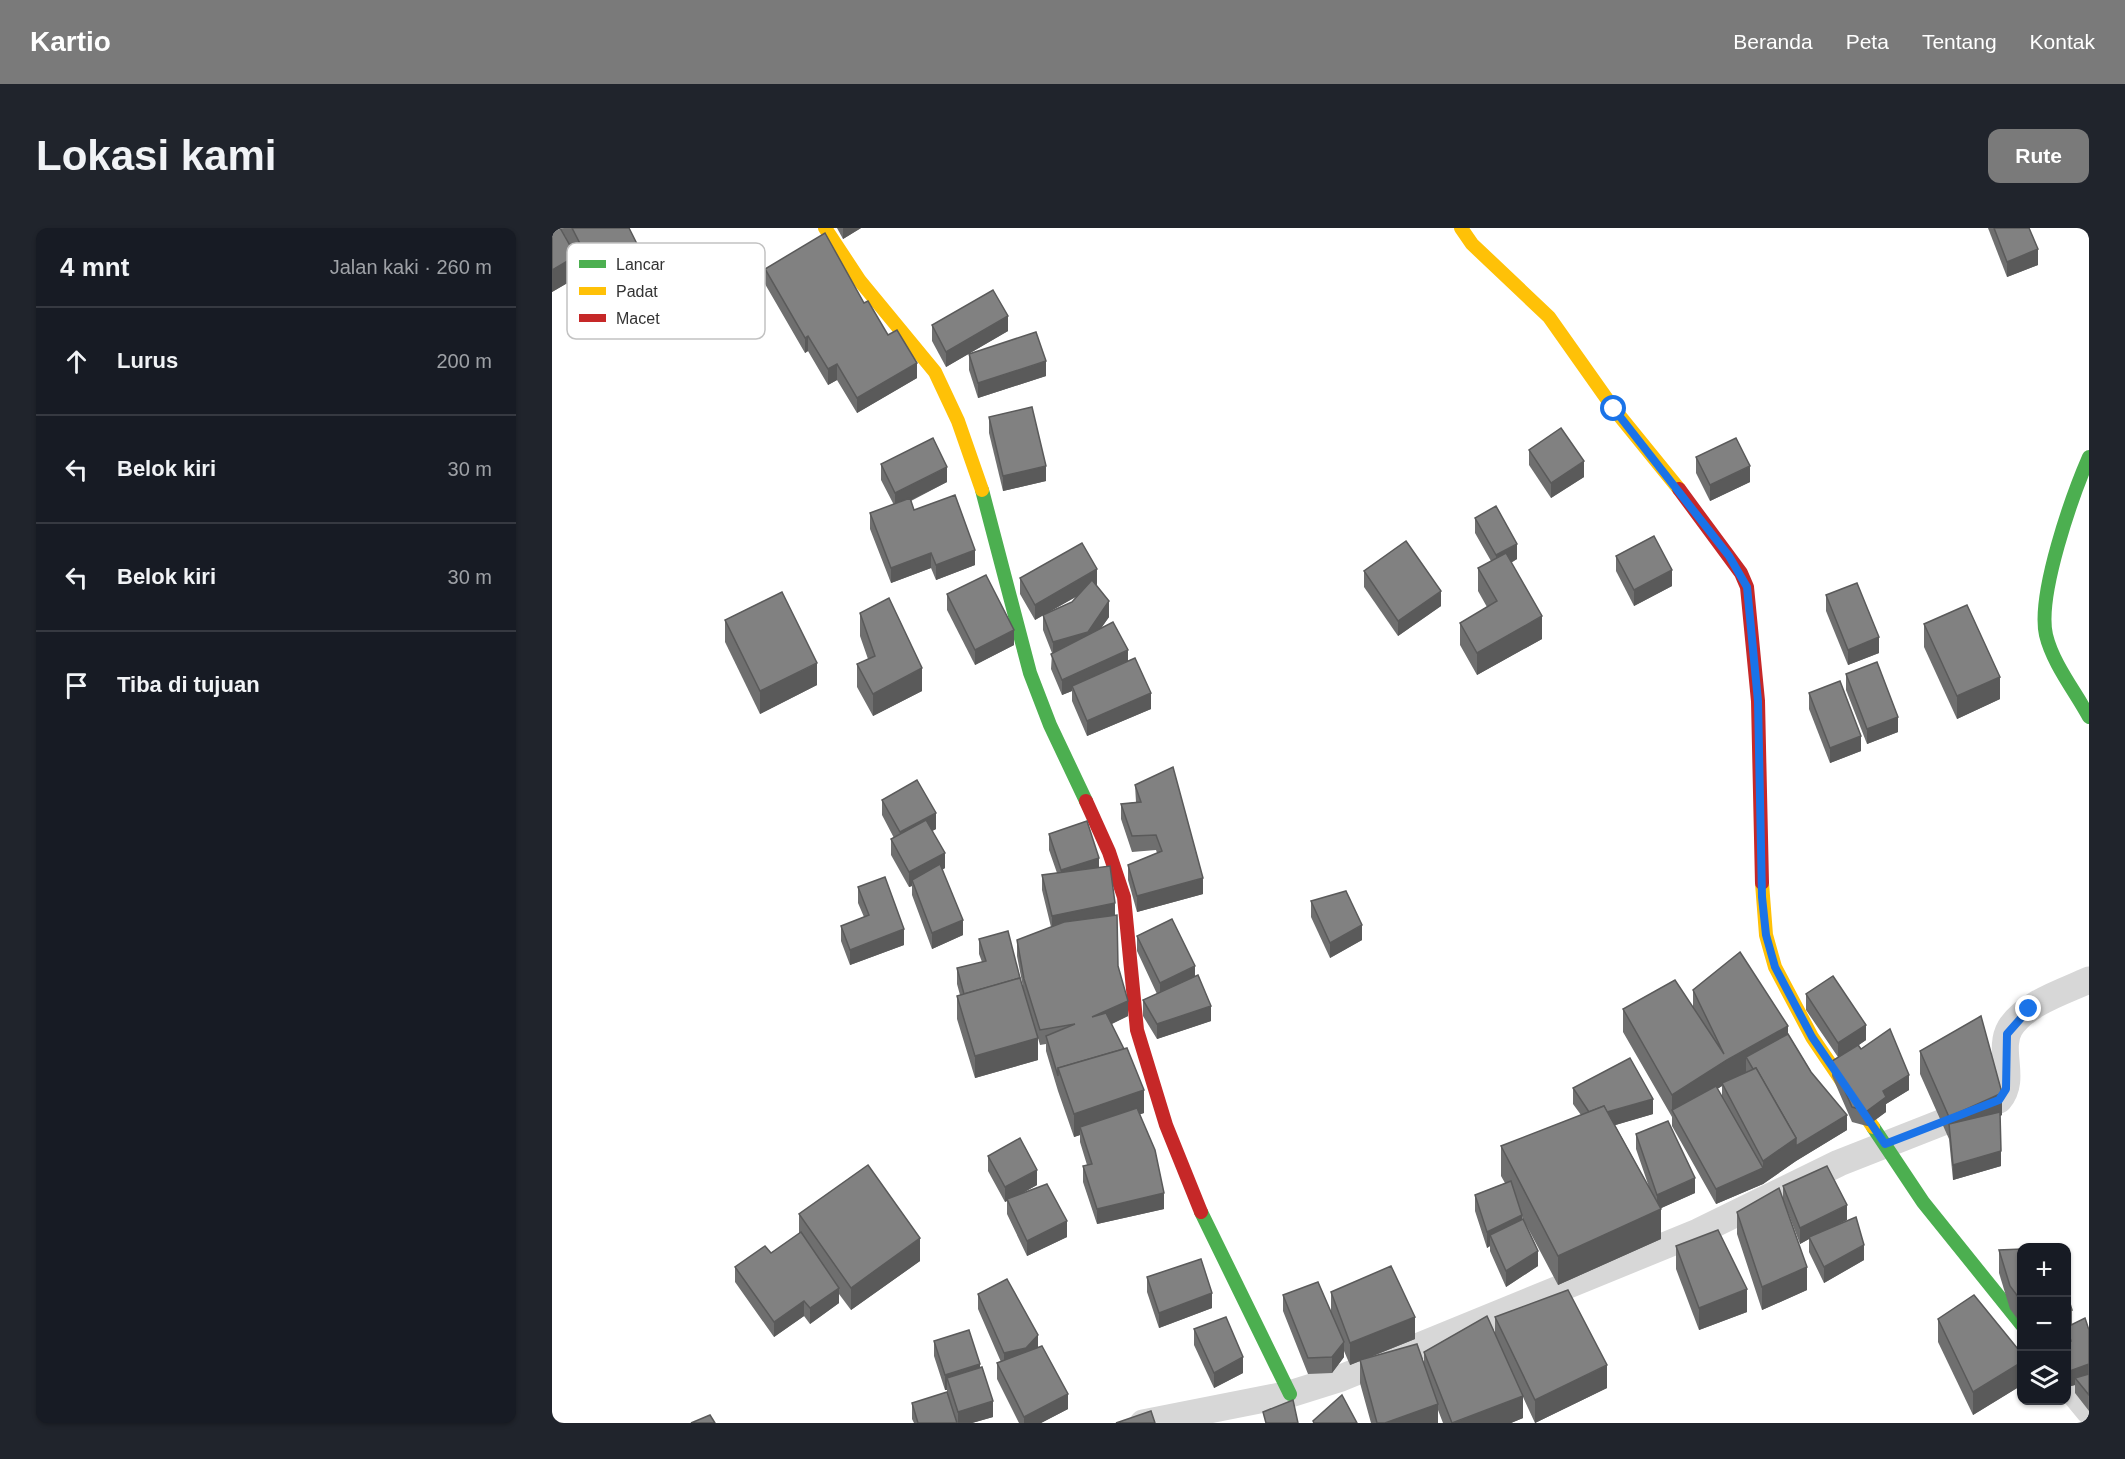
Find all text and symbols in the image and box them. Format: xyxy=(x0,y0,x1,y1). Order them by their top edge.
text: Kartio xyxy=(30,26,111,57)
text: Beranda xyxy=(1733,30,1813,53)
text: Peta xyxy=(1846,30,1889,53)
text: Tentang xyxy=(1922,30,1997,53)
text: Kontak xyxy=(2030,30,2095,53)
button: Rute xyxy=(1988,129,2089,183)
text: Lokasi kami xyxy=(36,132,276,179)
legend xyxy=(567,243,765,339)
text: 4 mnt xyxy=(60,252,129,282)
text: Jalan kaki · 260 m xyxy=(330,256,492,278)
text: Lancar xyxy=(616,256,666,273)
text: Padat xyxy=(616,283,658,300)
text: Macet xyxy=(616,310,660,327)
icon: ahead xyxy=(60,345,93,378)
text: Lurus xyxy=(117,348,178,373)
text: 200 m xyxy=(436,350,492,372)
route start xyxy=(1600,395,1626,421)
icon: left xyxy=(60,453,93,486)
text: Belok kiri xyxy=(117,456,216,481)
text: 30 m xyxy=(448,458,492,480)
icon: left xyxy=(60,561,93,594)
text: Belok kiri xyxy=(117,564,216,589)
text: 30 m xyxy=(448,566,492,588)
icon: arrive xyxy=(60,669,93,702)
text: Tiba di tujuan xyxy=(117,672,260,697)
route end xyxy=(2015,995,2041,1021)
map controls xyxy=(2017,1243,2071,1405)
button: + xyxy=(2017,1243,2071,1297)
button: − xyxy=(2017,1297,2071,1351)
button: layers xyxy=(2017,1351,2071,1405)

